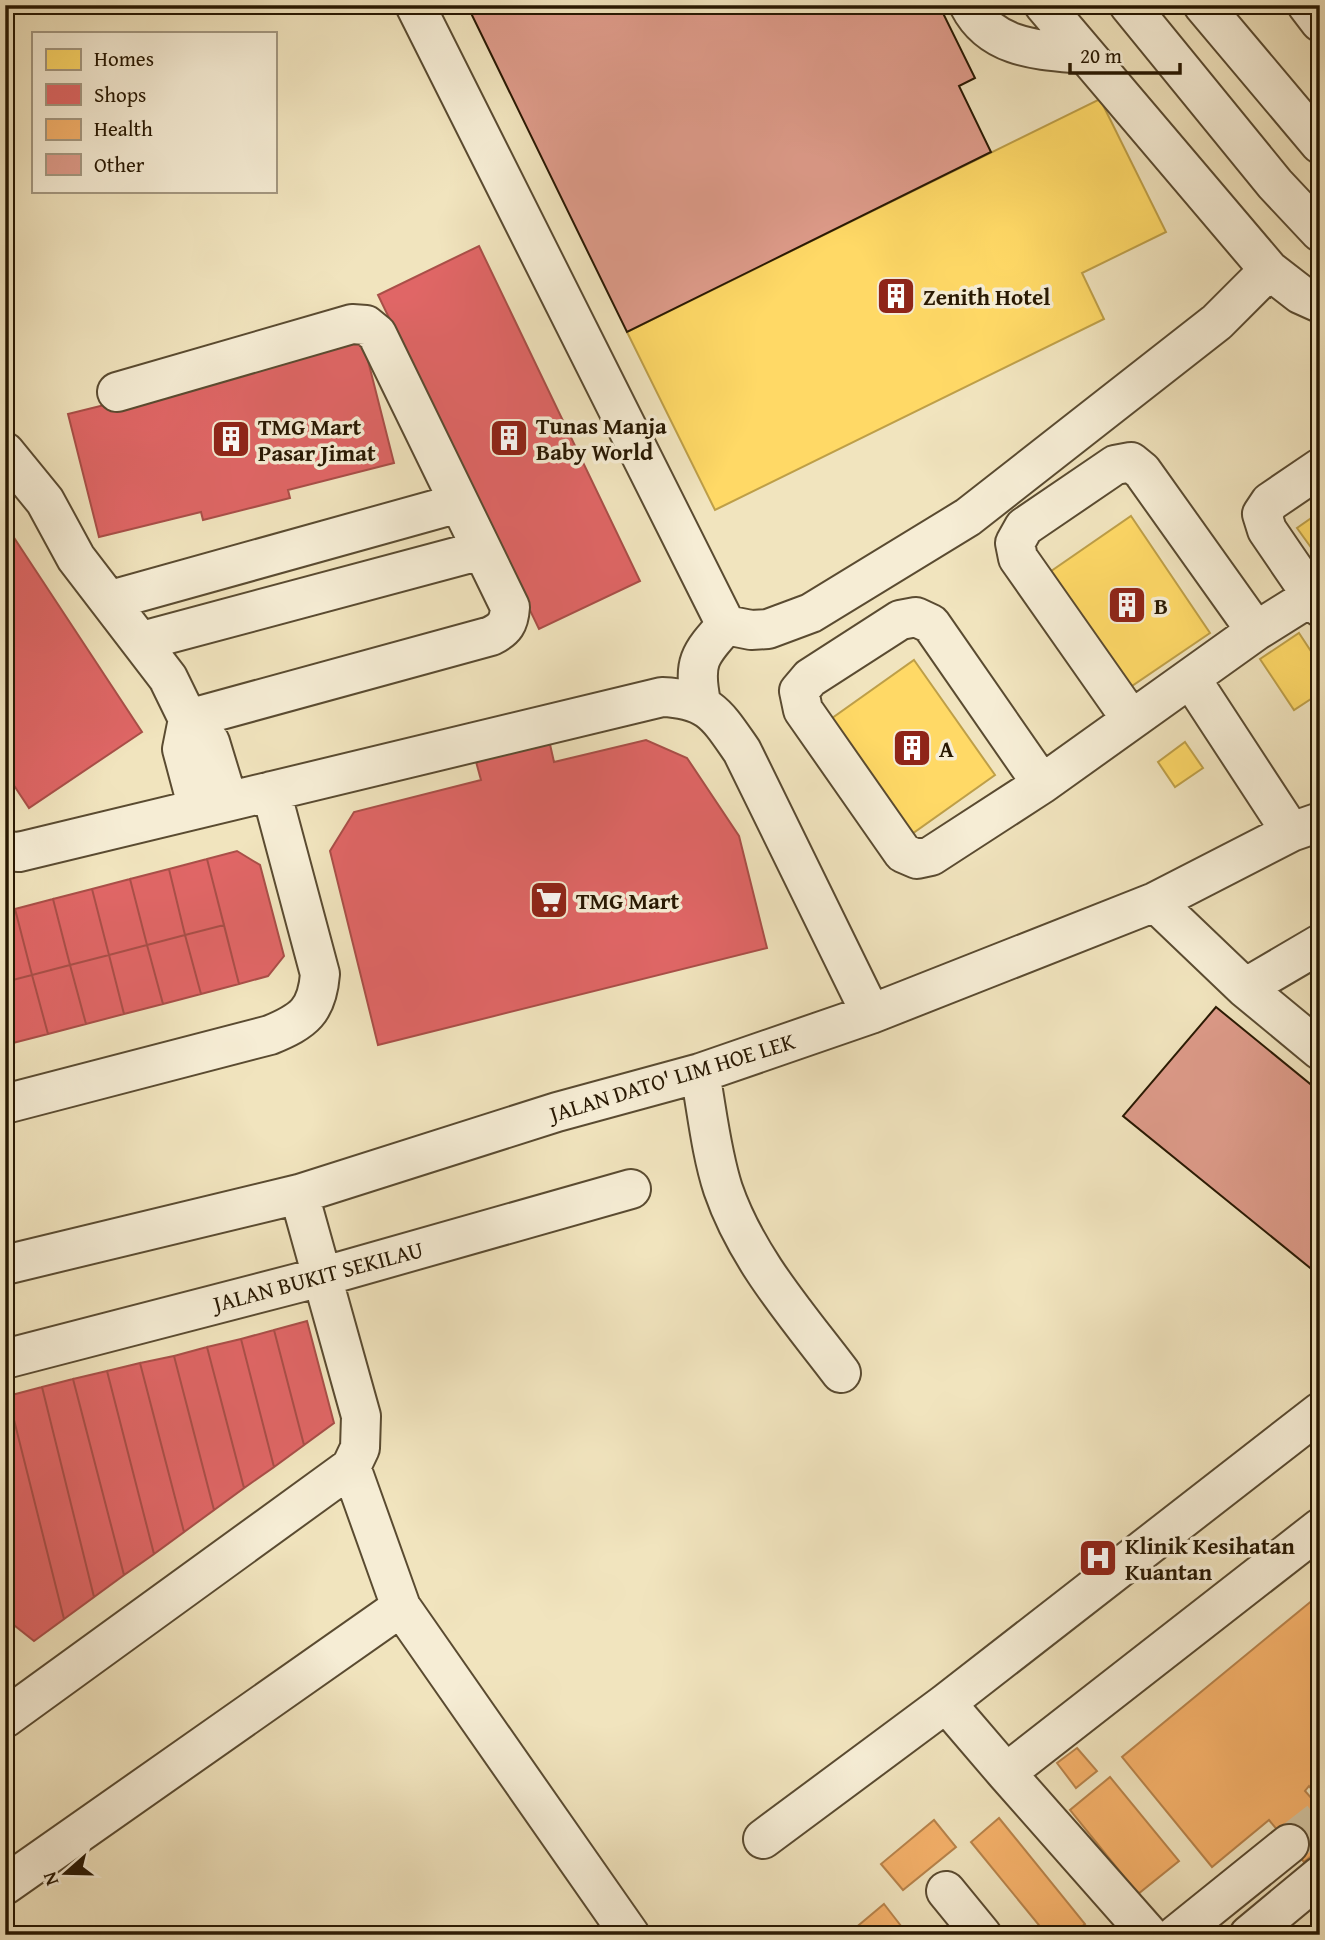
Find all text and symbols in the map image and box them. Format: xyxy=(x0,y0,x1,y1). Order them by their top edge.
legend xyxy=(32,32,276,192)
scale bar xyxy=(1070,32,1180,76)
text: 20 m xyxy=(1080,40,1122,71)
text: Homes xyxy=(94,43,154,74)
text: Shops xyxy=(94,79,146,110)
text: Health xyxy=(94,113,153,144)
text: Other xyxy=(94,149,145,180)
building icon: Zenith Hotel xyxy=(875,275,917,317)
place label: Zenith Hotel xyxy=(923,280,1050,313)
place label: Tunas Manja Baby World xyxy=(536,409,667,468)
place label: TMG Mart Pasar Jimat xyxy=(258,410,376,469)
building icon: Tunas Manja Baby World xyxy=(488,417,530,459)
building icon: TMG Mart Pasar Jimat xyxy=(210,418,252,460)
building icon: B xyxy=(1106,584,1148,626)
place label: B xyxy=(1154,589,1168,622)
building icon: A xyxy=(891,727,933,769)
place label: A xyxy=(939,732,954,765)
supermarket icon: TMG Mart xyxy=(528,879,570,921)
place label: TMG Mart xyxy=(576,884,680,917)
street label: JALAN DATO' LIM HOE LEK xyxy=(542,1024,799,1131)
street label: JALAN BUKIT SEKILAU xyxy=(206,1232,427,1321)
place label: Klinik Kesihatan Kuantan xyxy=(1125,1529,1295,1588)
hospital icon: Klinik Kesihatan Kuantan xyxy=(1077,1537,1119,1579)
north arrow xyxy=(32,1839,102,1909)
text: N xyxy=(35,1868,65,1890)

